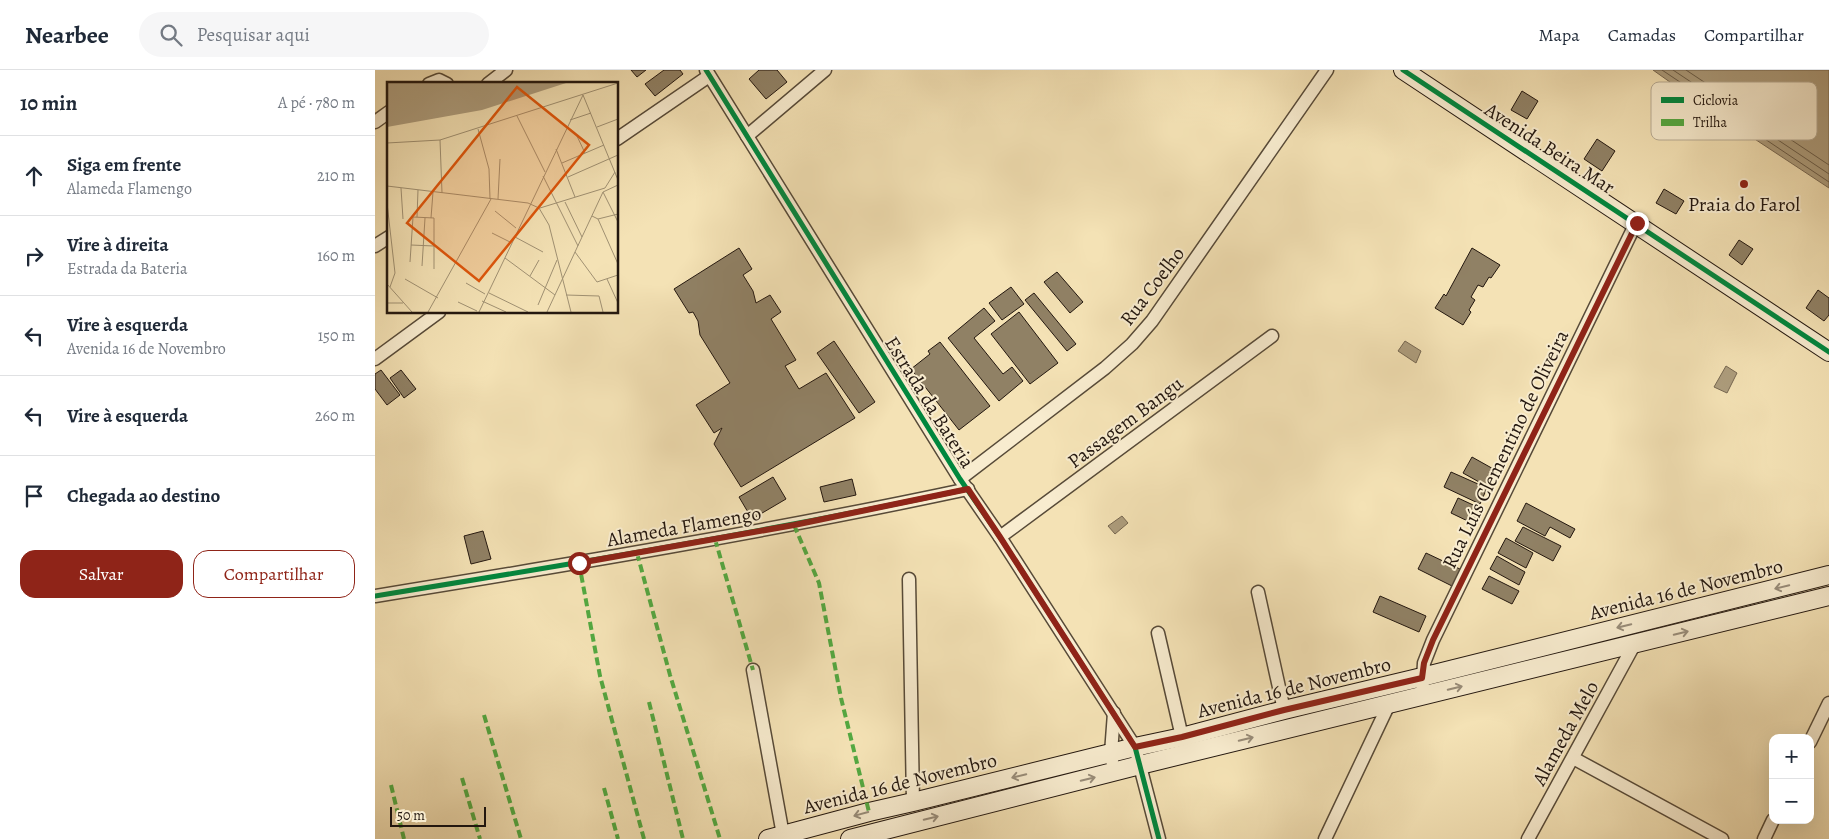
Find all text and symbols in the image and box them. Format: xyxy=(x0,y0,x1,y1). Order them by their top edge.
search box xyxy=(139,12,489,57)
text: Nearbee xyxy=(25,19,109,51)
icon: search xyxy=(157,21,185,49)
text: Pesquisar aqui xyxy=(197,22,310,48)
text: Mapa xyxy=(1538,23,1580,47)
text: Camadas xyxy=(1608,23,1676,47)
text: Compartilhar xyxy=(1704,23,1804,47)
inset map xyxy=(387,82,619,314)
legend xyxy=(1651,82,1817,140)
text: 10 min xyxy=(20,89,77,117)
text: Ciclovia xyxy=(1693,91,1739,110)
text: A pé · 780 m xyxy=(278,92,355,114)
street label: Avenida Beira Mar xyxy=(1479,96,1620,201)
text: Trilha xyxy=(1693,113,1727,132)
text: Siga em frente xyxy=(67,152,181,178)
icon: ahead xyxy=(20,162,48,190)
text: 210 m xyxy=(317,165,355,187)
text: Alameda Flamengo xyxy=(67,178,192,200)
marker: Praia do Farol xyxy=(1738,178,1750,190)
place label: Praia do Farol xyxy=(1688,191,1800,218)
route end xyxy=(1626,212,1649,235)
text: Vire à direita xyxy=(67,232,169,258)
street label: Rua Coelho xyxy=(1114,241,1191,331)
icon: right xyxy=(20,242,48,270)
text: 160 m xyxy=(317,245,355,267)
text: Estrada da Bateria xyxy=(67,258,188,280)
text: Vire à esquerda xyxy=(67,312,188,338)
icon: left xyxy=(20,322,48,350)
text: 150 m xyxy=(318,325,355,347)
street label: Rua Luís Clementino de Oliveira xyxy=(1436,325,1575,573)
street label: Estrada da Bateria xyxy=(878,331,981,474)
text: Avenida 16 de Novembro xyxy=(67,338,226,360)
street label: Passagem Bangu xyxy=(1062,370,1189,475)
icon: left xyxy=(20,402,48,430)
text: Vire à esquerda xyxy=(67,403,188,429)
text: 260 m xyxy=(315,405,355,427)
icon: arrive xyxy=(20,482,48,510)
text: Chegada ao destino xyxy=(67,483,220,509)
street label: Alameda Flamengo xyxy=(604,500,763,554)
button: Salvar xyxy=(20,550,183,598)
button: Compartilhar xyxy=(193,550,355,598)
route start xyxy=(568,552,591,575)
street label: Avenida 16 de Novembro xyxy=(1586,552,1786,627)
one-way arrow xyxy=(1774,583,1790,592)
one-way arrow xyxy=(1617,622,1633,632)
one-way arrow xyxy=(1672,628,1688,637)
street label: Avenida 16 de Novembro xyxy=(1194,650,1394,725)
street label: Alameda Melo xyxy=(1525,676,1605,791)
one-way arrow xyxy=(1446,683,1462,692)
one-way arrow xyxy=(1238,734,1254,743)
map controls xyxy=(1769,734,1814,824)
button: + xyxy=(1769,734,1814,779)
street label: Avenida 16 de Novembro xyxy=(800,746,1000,821)
one-way arrow xyxy=(1012,772,1028,781)
one-way arrow xyxy=(1080,773,1096,783)
button: − xyxy=(1769,779,1814,824)
scale bar xyxy=(390,804,486,827)
text: 50 m xyxy=(397,806,425,825)
one-way arrow xyxy=(854,809,870,819)
one-way arrow xyxy=(922,813,938,822)

